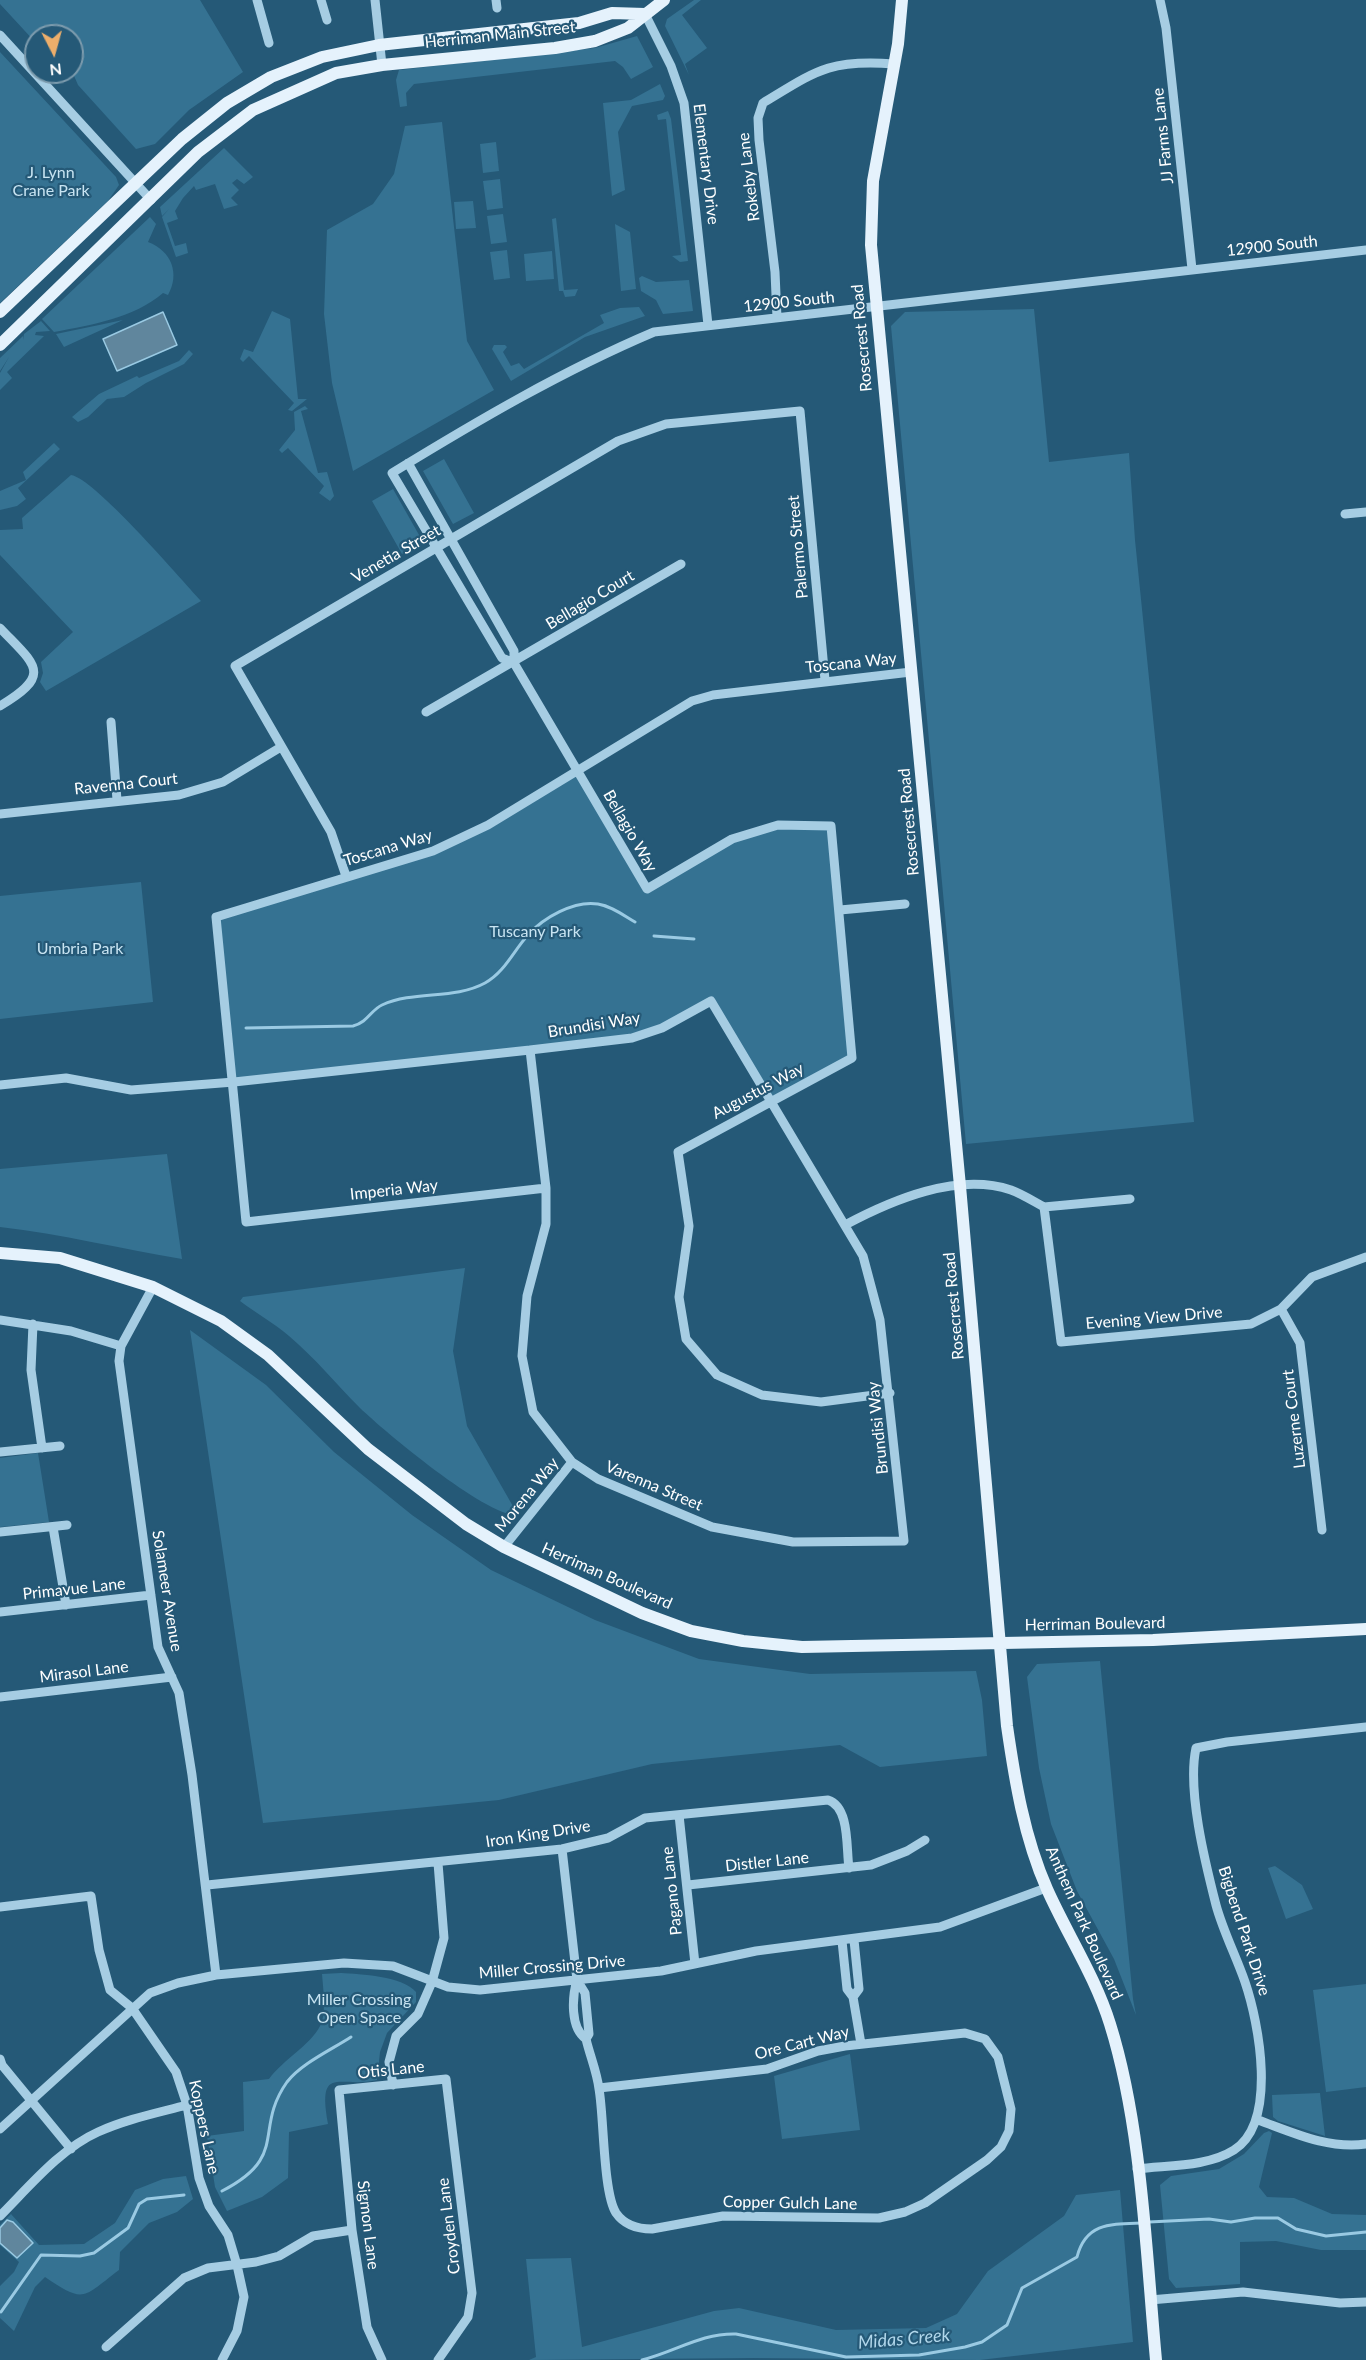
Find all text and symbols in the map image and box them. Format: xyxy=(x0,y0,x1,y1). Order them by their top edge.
street label: Herriman Main Street xyxy=(424,18,576,52)
north arrow xyxy=(24,24,84,84)
text: N xyxy=(49,60,63,81)
street label: JJ Farms Lane xyxy=(1148,87,1178,185)
street label: Elementary Drive xyxy=(689,102,723,226)
street label: Rokeby Lane xyxy=(734,131,764,223)
park label: J. Lynn Crane Park xyxy=(12,163,90,201)
street label: 12900 South xyxy=(1225,232,1319,260)
street label: Rosecrest Road xyxy=(848,283,876,393)
street label: 12900 South xyxy=(742,288,836,316)
street label: Palermo Street xyxy=(784,494,812,600)
street label: Venetia Street xyxy=(348,521,444,587)
street label: Bellagio Court xyxy=(542,566,638,634)
street label: Toscana Way xyxy=(804,649,898,677)
street label: Rosecrest Road xyxy=(895,767,923,877)
street label: Ravenna Court xyxy=(73,769,179,799)
street label: Bellagio Way xyxy=(599,787,661,875)
street label: Toscana Way xyxy=(341,825,435,871)
park label: Tuscany Park xyxy=(489,922,581,942)
park label: Umbria Park xyxy=(37,939,123,959)
street label: Brundisi Way xyxy=(546,1008,642,1042)
street label: Augustus Way xyxy=(709,1059,807,1123)
street label: Imperia Way xyxy=(349,1176,439,1204)
street label: Rosecrest Road xyxy=(940,1251,968,1361)
street label: Evening View Drive xyxy=(1085,1302,1223,1334)
street label: Luzerne Court xyxy=(1278,1368,1310,1470)
street label: Brundisi Way xyxy=(864,1381,892,1475)
street label: Morena Way xyxy=(491,1454,563,1536)
street label: Varenna Street xyxy=(603,1457,705,1515)
street label: Solameer Avenue xyxy=(148,1529,186,1653)
street label: Herriman Boulevard xyxy=(539,1539,675,1613)
street label: Primavue Lane xyxy=(22,1574,126,1604)
street label: Herriman Boulevard xyxy=(1024,1613,1166,1635)
street label: Mirasol Lane xyxy=(38,1657,130,1687)
street label: Iron King Drive xyxy=(484,1816,592,1852)
street label: Anthem Park Boulevard xyxy=(1041,1843,1127,2003)
street label: Pagano Lane xyxy=(658,1846,686,1936)
street label: Distler Lane xyxy=(724,1848,810,1876)
street label: Bigbend Park Drive xyxy=(1214,1864,1274,1998)
street label: Miller Crossing Drive xyxy=(478,1951,626,1983)
park label: Miller Crossing Open Space xyxy=(307,1990,411,2028)
street label: Ore Cart Way xyxy=(753,2022,851,2064)
street label: Otis Lane xyxy=(357,2057,425,2083)
street label: Koppers Lane xyxy=(185,2078,223,2176)
street label: Croyden Lane xyxy=(434,2177,464,2275)
street label: Sigmon Lane xyxy=(353,2179,383,2271)
street label: Copper Gulch Lane xyxy=(723,2192,857,2214)
water label: Midas Creek xyxy=(857,2324,951,2354)

